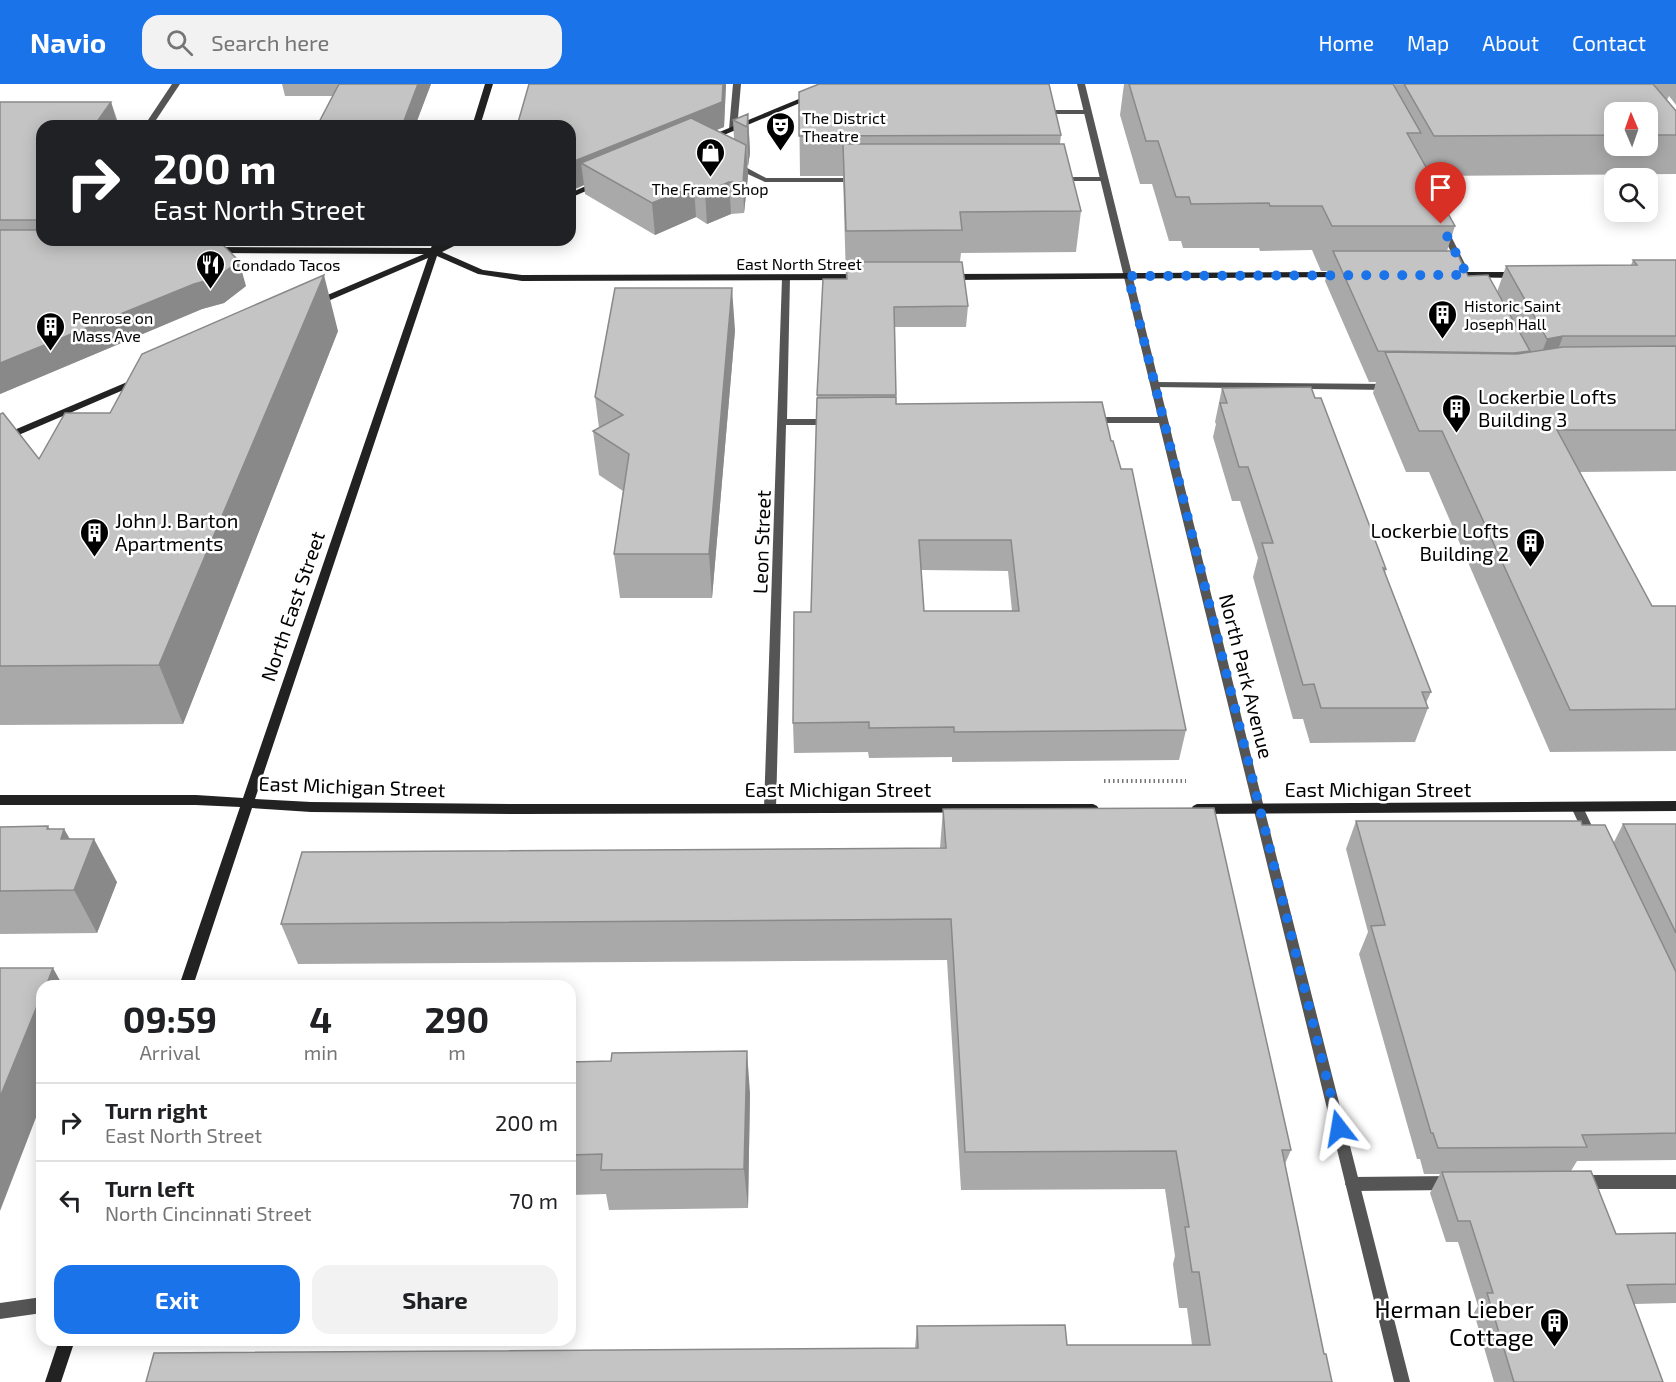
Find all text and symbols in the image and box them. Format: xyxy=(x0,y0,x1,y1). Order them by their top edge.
search box xyxy=(142,15,562,69)
text: Navio xyxy=(30,25,106,59)
icon: search xyxy=(163,26,196,59)
text: Search here xyxy=(211,29,329,55)
text: Home xyxy=(1318,30,1374,55)
text: Map xyxy=(1407,30,1449,55)
text: About xyxy=(1482,30,1539,55)
text: Contact xyxy=(1572,30,1646,55)
north arrow xyxy=(1604,102,1658,156)
map controls xyxy=(1604,102,1658,222)
place label: The District Theatre xyxy=(802,108,886,145)
theatre icon: The District Theatre xyxy=(765,110,797,152)
shop icon: The Frame Shop xyxy=(694,136,726,178)
text: 200 m xyxy=(153,142,276,192)
icon: right xyxy=(54,144,132,222)
pin xyxy=(1415,162,1466,224)
button: search xyxy=(1604,168,1658,222)
icon: arrive xyxy=(1424,171,1457,204)
place label: The Frame Shop xyxy=(651,179,769,198)
text: East North Street xyxy=(153,193,365,225)
restaurant icon: Condado Tacos xyxy=(195,248,227,290)
street label: East North Street xyxy=(736,254,862,273)
place label: Condado Tacos xyxy=(232,255,340,274)
place label: Historic Saint Joseph Hall xyxy=(1464,296,1561,333)
building icon: Historic Saint Joseph Hall xyxy=(1427,298,1459,340)
place label: Penrose on Mass Ave xyxy=(72,308,153,345)
building icon: Penrose on Mass Ave xyxy=(35,310,67,352)
place label: Lockerbie Lofts Building 3 xyxy=(1478,384,1617,431)
building icon: Lockerbie Lofts Building 3 xyxy=(1441,392,1473,434)
street label: Leon Street xyxy=(747,489,775,594)
place label: John J. Barton Apartments xyxy=(115,508,238,555)
building icon: John J. Barton Apartments xyxy=(78,516,110,558)
place label: Lockerbie Lofts Building 2 xyxy=(1370,518,1509,565)
building icon: Lockerbie Lofts Building 2 xyxy=(1514,526,1546,568)
street label: North East Street xyxy=(255,527,329,684)
street label: North Park Avenue xyxy=(1215,591,1279,761)
street label: East Michigan Street xyxy=(258,771,446,801)
street label: East Michigan Street xyxy=(745,777,932,801)
street label: East Michigan Street xyxy=(1285,777,1472,801)
text: 09:59 xyxy=(123,997,217,1040)
text: 4 xyxy=(309,997,332,1040)
text: 290 xyxy=(424,997,489,1040)
text: Arrival xyxy=(139,1040,200,1064)
text: min xyxy=(304,1040,338,1064)
text: m xyxy=(448,1040,466,1064)
position arrow xyxy=(1307,1096,1371,1160)
text: Turn right xyxy=(105,1097,207,1123)
icon: right xyxy=(54,1106,87,1139)
text: 200 m xyxy=(495,1109,558,1135)
text: East North Street xyxy=(105,1123,262,1147)
text: Turn left xyxy=(105,1175,194,1201)
icon: left xyxy=(54,1184,87,1217)
text: 70 m xyxy=(509,1187,558,1213)
text: North Cincinnati Street xyxy=(105,1201,312,1225)
button: Exit xyxy=(54,1265,300,1334)
button: Share xyxy=(312,1265,558,1334)
place label: Herman Lieber Cottage xyxy=(1375,1294,1534,1351)
building icon: Herman Lieber Cottage xyxy=(1539,1306,1571,1348)

